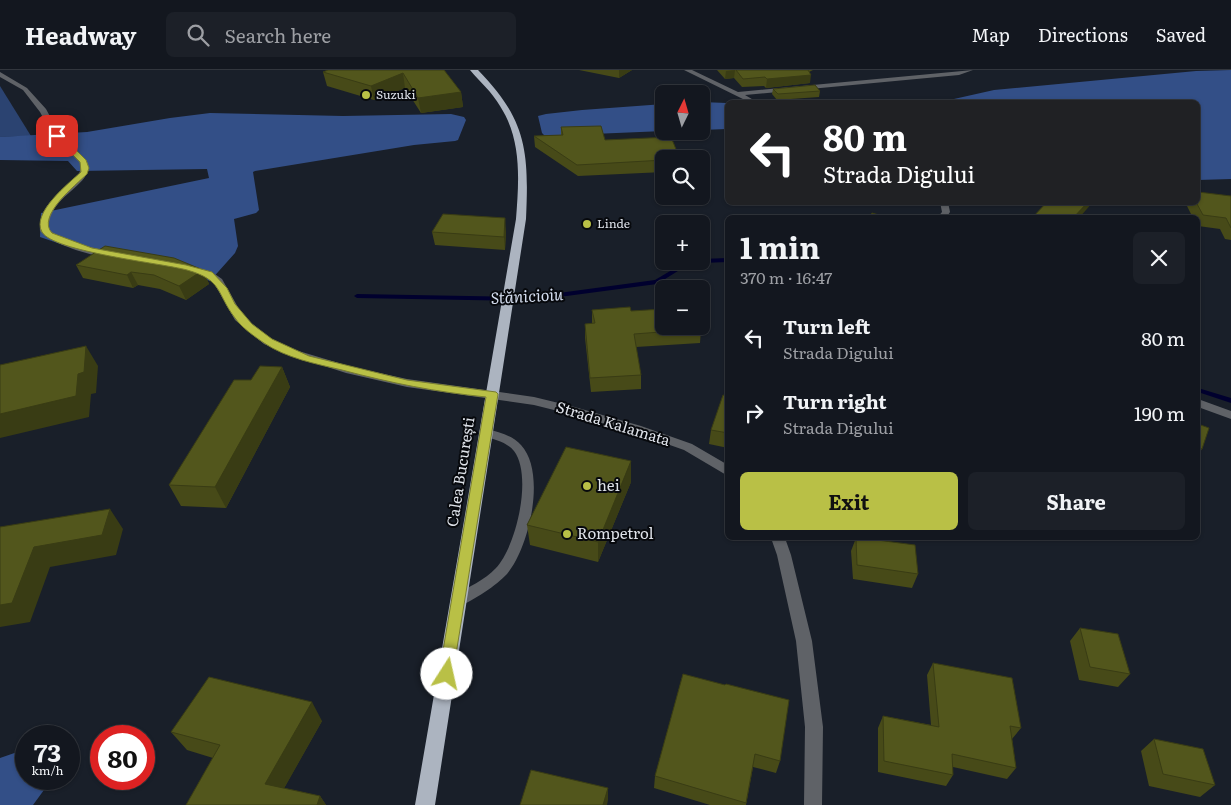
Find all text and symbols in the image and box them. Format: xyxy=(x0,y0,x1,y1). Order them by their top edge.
search box xyxy=(166,12,516,57)
text: Headway xyxy=(25,17,136,52)
icon: search xyxy=(184,21,212,49)
text: Search here xyxy=(224,21,331,49)
text: Map xyxy=(972,21,1010,48)
text: Directions xyxy=(1038,21,1128,48)
text: Saved xyxy=(1156,21,1206,48)
place label: Suzuki xyxy=(376,85,415,103)
north arrow xyxy=(655,85,710,140)
map controls xyxy=(655,85,710,335)
marker: Suzuki xyxy=(360,89,372,101)
text: 80 m xyxy=(823,110,907,162)
pin xyxy=(36,115,78,157)
icon: left xyxy=(740,120,805,185)
icon: arrive xyxy=(43,122,71,150)
button: search xyxy=(655,150,710,205)
text: Strada Digului xyxy=(823,157,975,190)
place label: Linde xyxy=(597,214,630,232)
button: + xyxy=(655,215,710,270)
marker: Linde xyxy=(581,218,593,230)
text: 1 min xyxy=(740,224,820,268)
button: close xyxy=(1133,232,1185,284)
text: 370 m · 16:47 xyxy=(740,265,832,289)
button: − xyxy=(655,280,710,335)
water label: Stănicioiu xyxy=(490,281,564,309)
text: Turn left xyxy=(783,312,870,340)
icon: left xyxy=(740,324,768,352)
text: 80 m xyxy=(1141,324,1185,352)
text: Strada Digului xyxy=(783,340,893,364)
text: Turn right xyxy=(783,387,887,415)
street label: Strada Kalamata xyxy=(554,394,674,451)
icon: right xyxy=(740,399,768,427)
text: 190 m xyxy=(1134,399,1185,427)
street label: Calea București xyxy=(439,415,480,528)
text: Strada Digului xyxy=(783,415,893,439)
button: Exit xyxy=(740,472,958,530)
button: Share xyxy=(968,472,1185,530)
place label: hei xyxy=(597,473,620,496)
marker: hei xyxy=(581,480,593,492)
place label: Rompetrol xyxy=(577,521,654,544)
marker: Rompetrol xyxy=(561,528,573,540)
position arrow xyxy=(420,647,472,699)
speed limit sign: 80 xyxy=(90,725,155,790)
text: 73 xyxy=(34,733,61,770)
text: km/h xyxy=(32,761,63,779)

